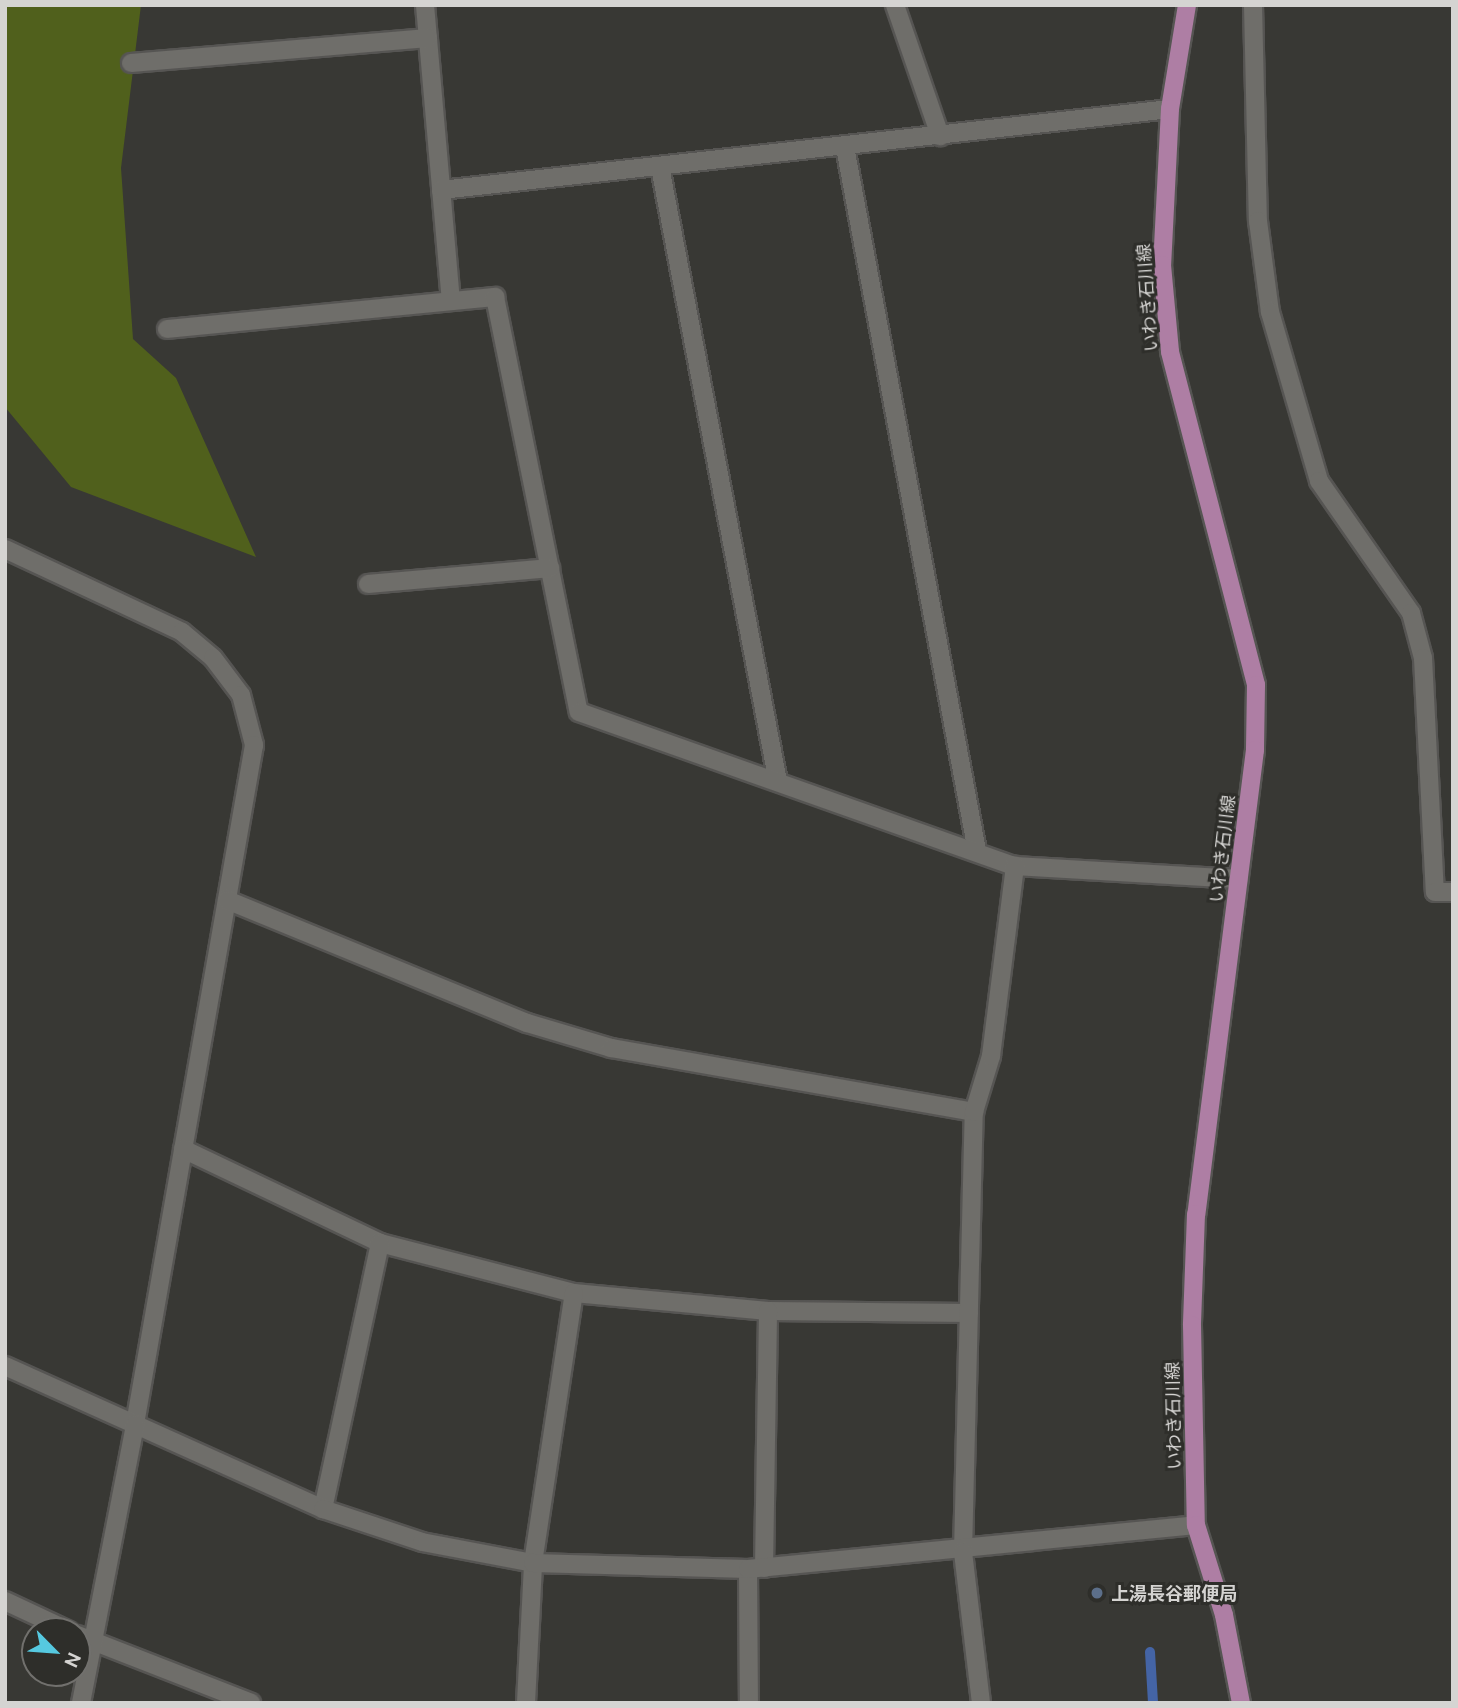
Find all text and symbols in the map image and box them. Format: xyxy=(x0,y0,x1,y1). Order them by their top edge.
street label: いわき石川線 xyxy=(1132,243,1162,353)
street label: いわき石川線 xyxy=(1205,794,1239,904)
street label: いわき石川線 xyxy=(1161,1362,1185,1470)
place label: 上湯長谷郵便局 xyxy=(1111,1582,1237,1604)
marker: 上湯長谷郵便局 xyxy=(1089,1585,1105,1601)
north arrow xyxy=(21,1617,91,1687)
text: N xyxy=(60,1649,86,1671)

